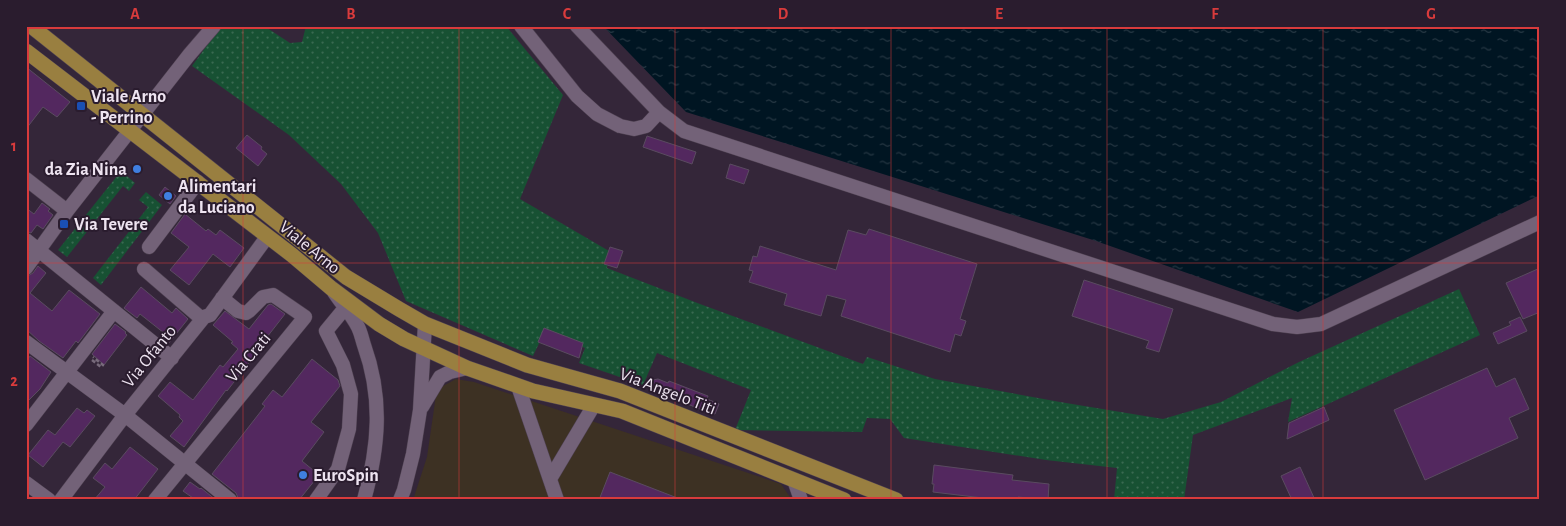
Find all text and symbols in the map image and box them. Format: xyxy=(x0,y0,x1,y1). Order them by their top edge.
text: A xyxy=(130,6,140,22)
text: B xyxy=(346,6,356,22)
text: C xyxy=(563,6,572,22)
text: D xyxy=(778,6,789,22)
text: E xyxy=(995,6,1003,22)
text: F xyxy=(1211,6,1219,22)
text: G xyxy=(1426,6,1436,22)
place label: Viale Arno - Perrino xyxy=(91,88,166,127)
marker: Viale Arno - Perrino xyxy=(75,100,87,112)
text: 1 xyxy=(11,138,17,154)
place label: da Zia Nina xyxy=(45,161,127,179)
marker: da Zia Nina xyxy=(131,163,143,175)
place label: Alimentari da Luciano xyxy=(178,178,257,217)
marker: Alimentari da Luciano xyxy=(162,190,174,202)
place label: Via Tevere xyxy=(74,216,148,234)
marker: Via Tevere xyxy=(58,218,70,230)
street label: Viale Arno xyxy=(275,218,343,278)
street label: Via Ofanto xyxy=(119,322,180,391)
street label: Via Crati xyxy=(223,329,275,386)
street label: Via Angelo Titi xyxy=(617,365,718,419)
text: 2 xyxy=(10,373,18,389)
place label: EuroSpin xyxy=(313,467,379,485)
marker: EuroSpin xyxy=(297,469,309,481)

